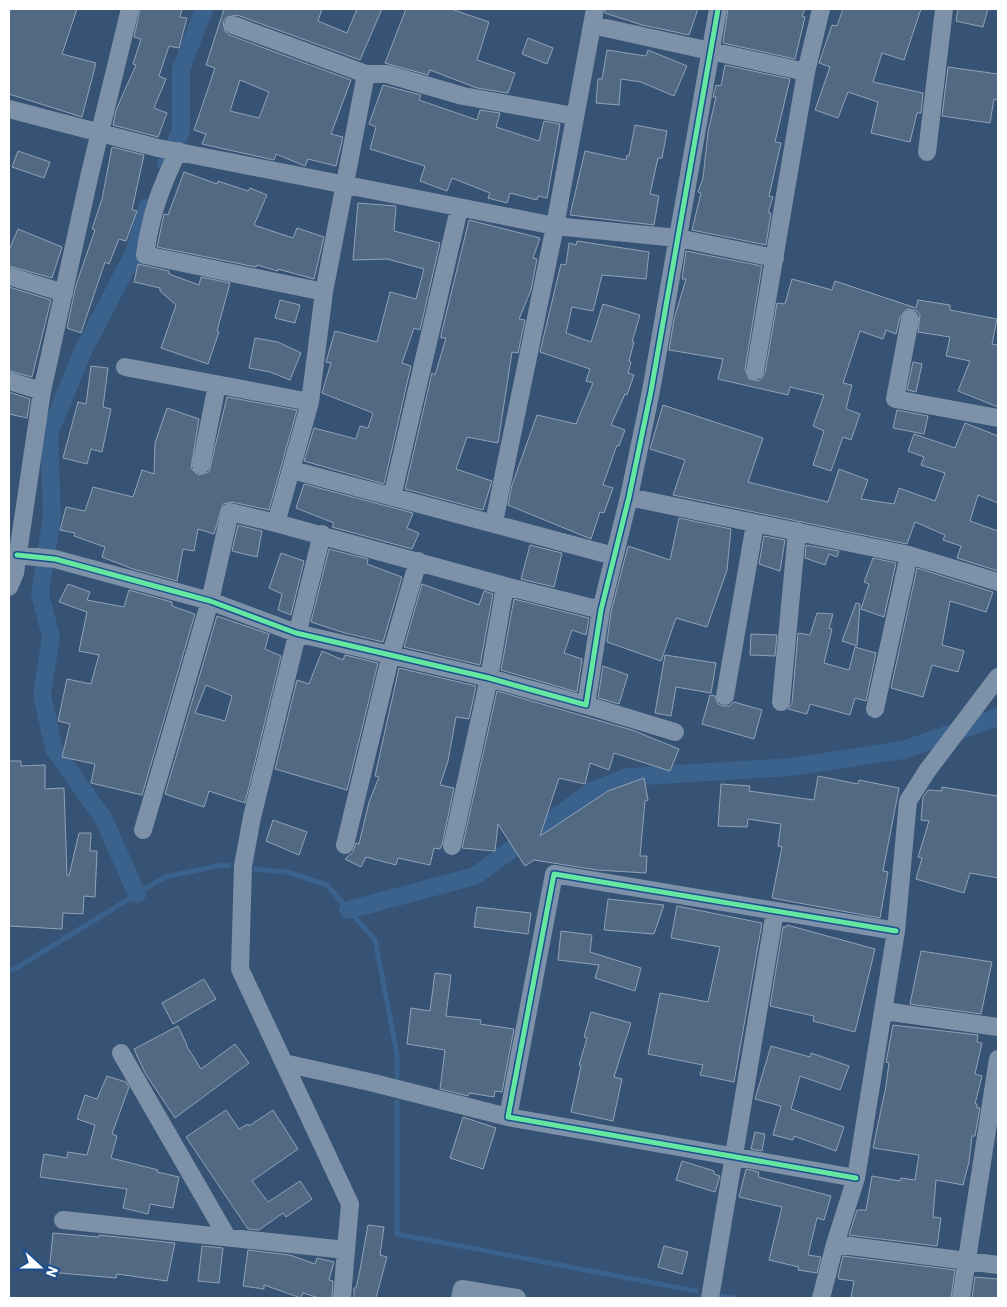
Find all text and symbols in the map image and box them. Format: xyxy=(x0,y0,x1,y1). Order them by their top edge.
north arrow xyxy=(15,1242,65,1292)
text: N xyxy=(42,1264,62,1280)

